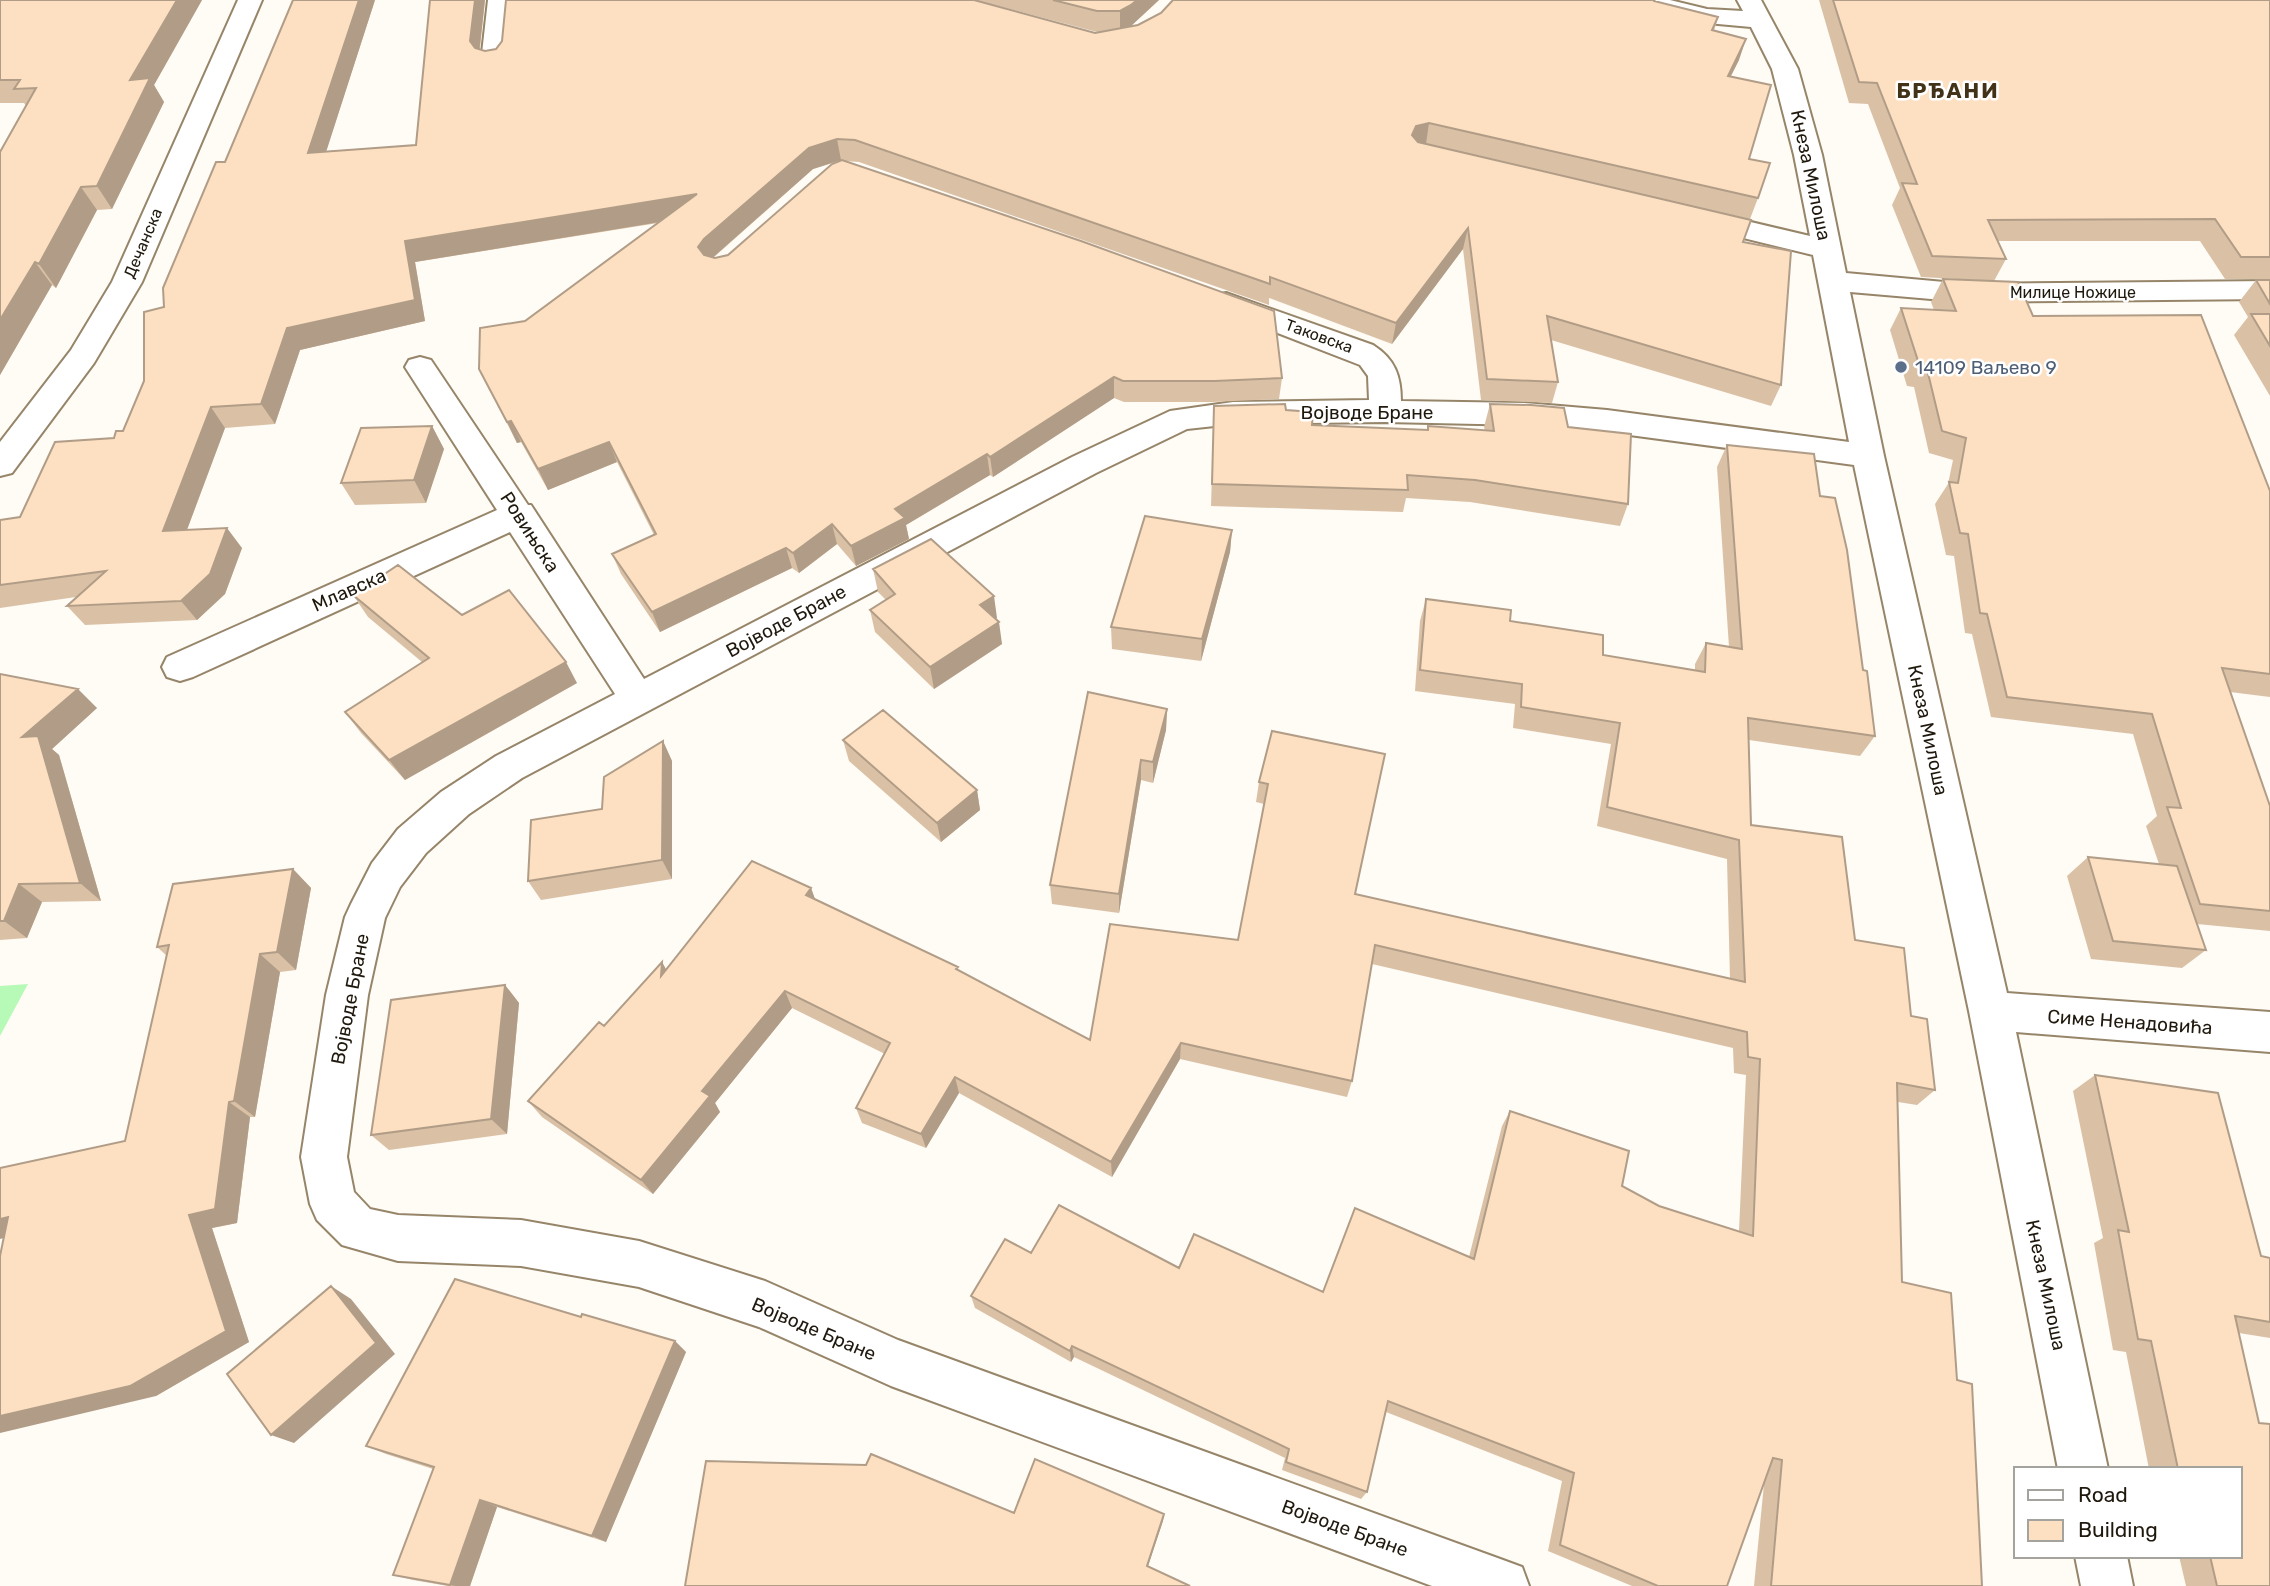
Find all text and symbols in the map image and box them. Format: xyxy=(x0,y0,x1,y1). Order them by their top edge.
district label: БРЂАНИ xyxy=(1896,78,2000,103)
street label: Кнеза Милоша xyxy=(1786,107,1836,243)
street label: Дечанска xyxy=(120,205,166,281)
street label: Милице Ножице xyxy=(2010,283,2136,302)
street label: Таковска xyxy=(1283,315,1355,357)
place label: 14109 Ваљево 9 xyxy=(1915,356,2057,379)
marker: 14109 Ваљево 9 xyxy=(1893,359,1909,375)
street label: Војводе Бране xyxy=(1301,401,1433,424)
street label: Ровињска xyxy=(495,487,565,577)
street label: Млавска xyxy=(309,564,389,616)
street label: Војводе Бране xyxy=(722,580,850,662)
street label: Кнеза Милоша xyxy=(1903,662,1953,798)
street label: Војводе Бране xyxy=(326,932,374,1066)
street label: Симе Ненадовића xyxy=(2047,1005,2213,1039)
street label: Кнеза Милоша xyxy=(2021,1217,2071,1353)
street label: Војводе Бране xyxy=(748,1292,880,1366)
legend xyxy=(2014,1467,2242,1558)
text: Road xyxy=(2078,1482,2128,1507)
street label: Војводе Бране xyxy=(1279,1494,1411,1562)
text: Building xyxy=(2078,1517,2158,1542)

